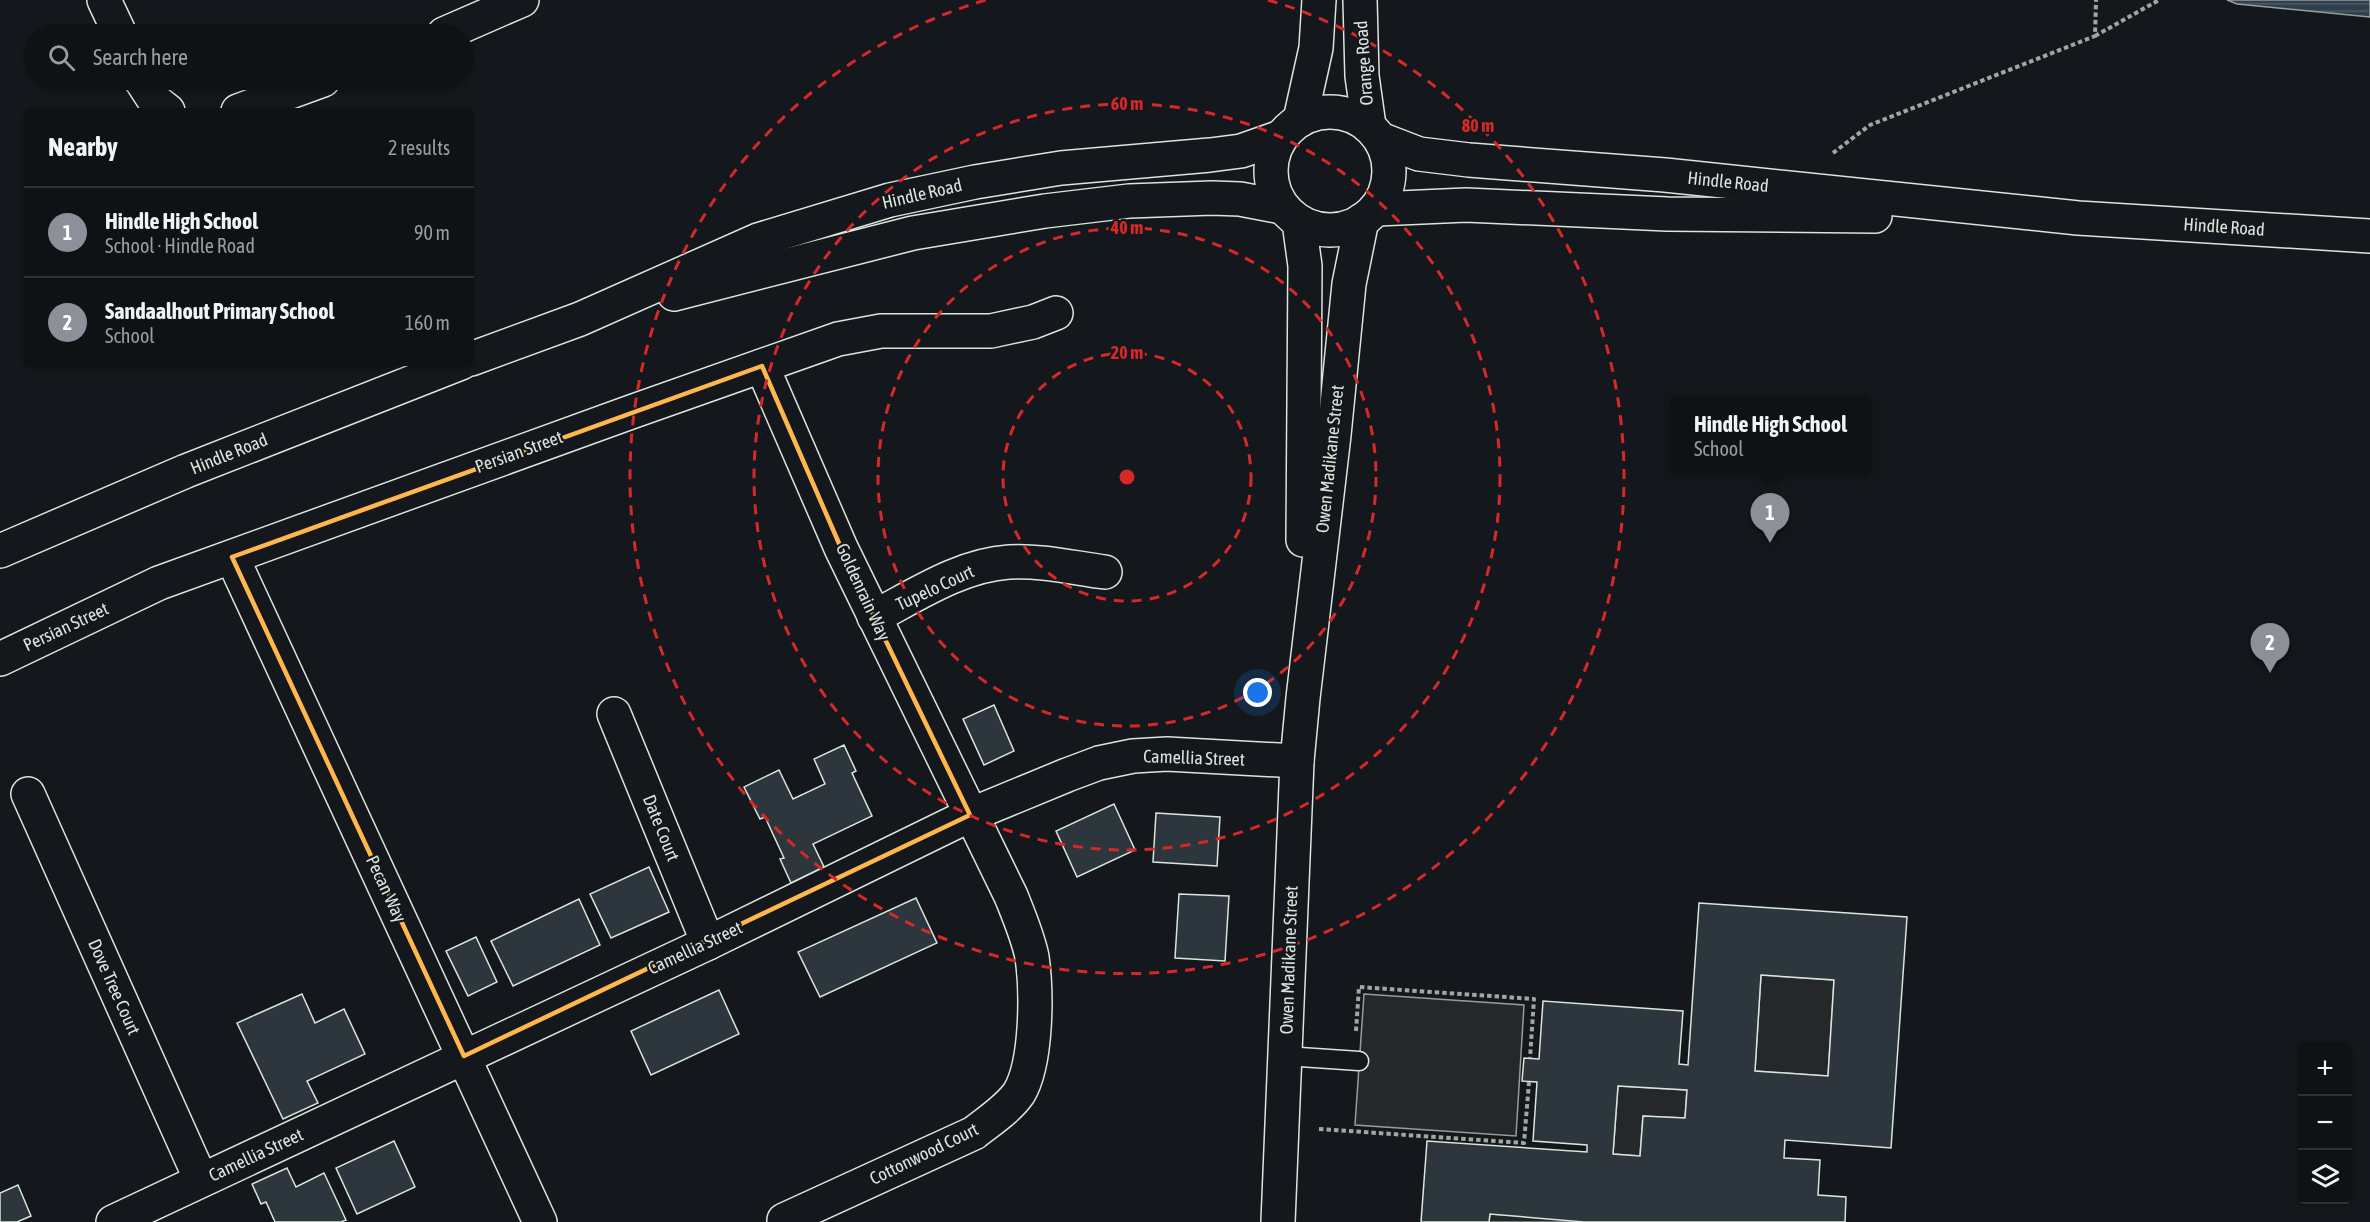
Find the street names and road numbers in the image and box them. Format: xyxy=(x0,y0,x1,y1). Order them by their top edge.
street label: Orange Road xyxy=(1350,20,1377,106)
street label: Hindle Road xyxy=(1686,167,1770,196)
street label: Hindle Road xyxy=(880,174,964,213)
street label: Hindle Road xyxy=(2183,213,2265,240)
street label: Owen Madikane Street xyxy=(1311,384,1348,534)
street label: Persian Street xyxy=(472,426,565,477)
street label: Hindle Road xyxy=(187,429,271,479)
street label: Goldenrain Way xyxy=(832,540,895,644)
street label: Tupelo Court xyxy=(893,560,977,615)
street label: Persian Street xyxy=(20,598,112,655)
street label: Camellia Street xyxy=(1143,745,1245,770)
street label: Date Court xyxy=(639,792,684,864)
street label: Pecan Way xyxy=(362,852,411,926)
street label: Owen Madikane Street xyxy=(1275,885,1302,1035)
street label: Camellia Street xyxy=(644,917,745,979)
street label: Dove Tree Court xyxy=(84,936,145,1038)
street label: Cottonwood Court xyxy=(866,1118,981,1189)
street label: Camellia Street xyxy=(205,1124,306,1186)

